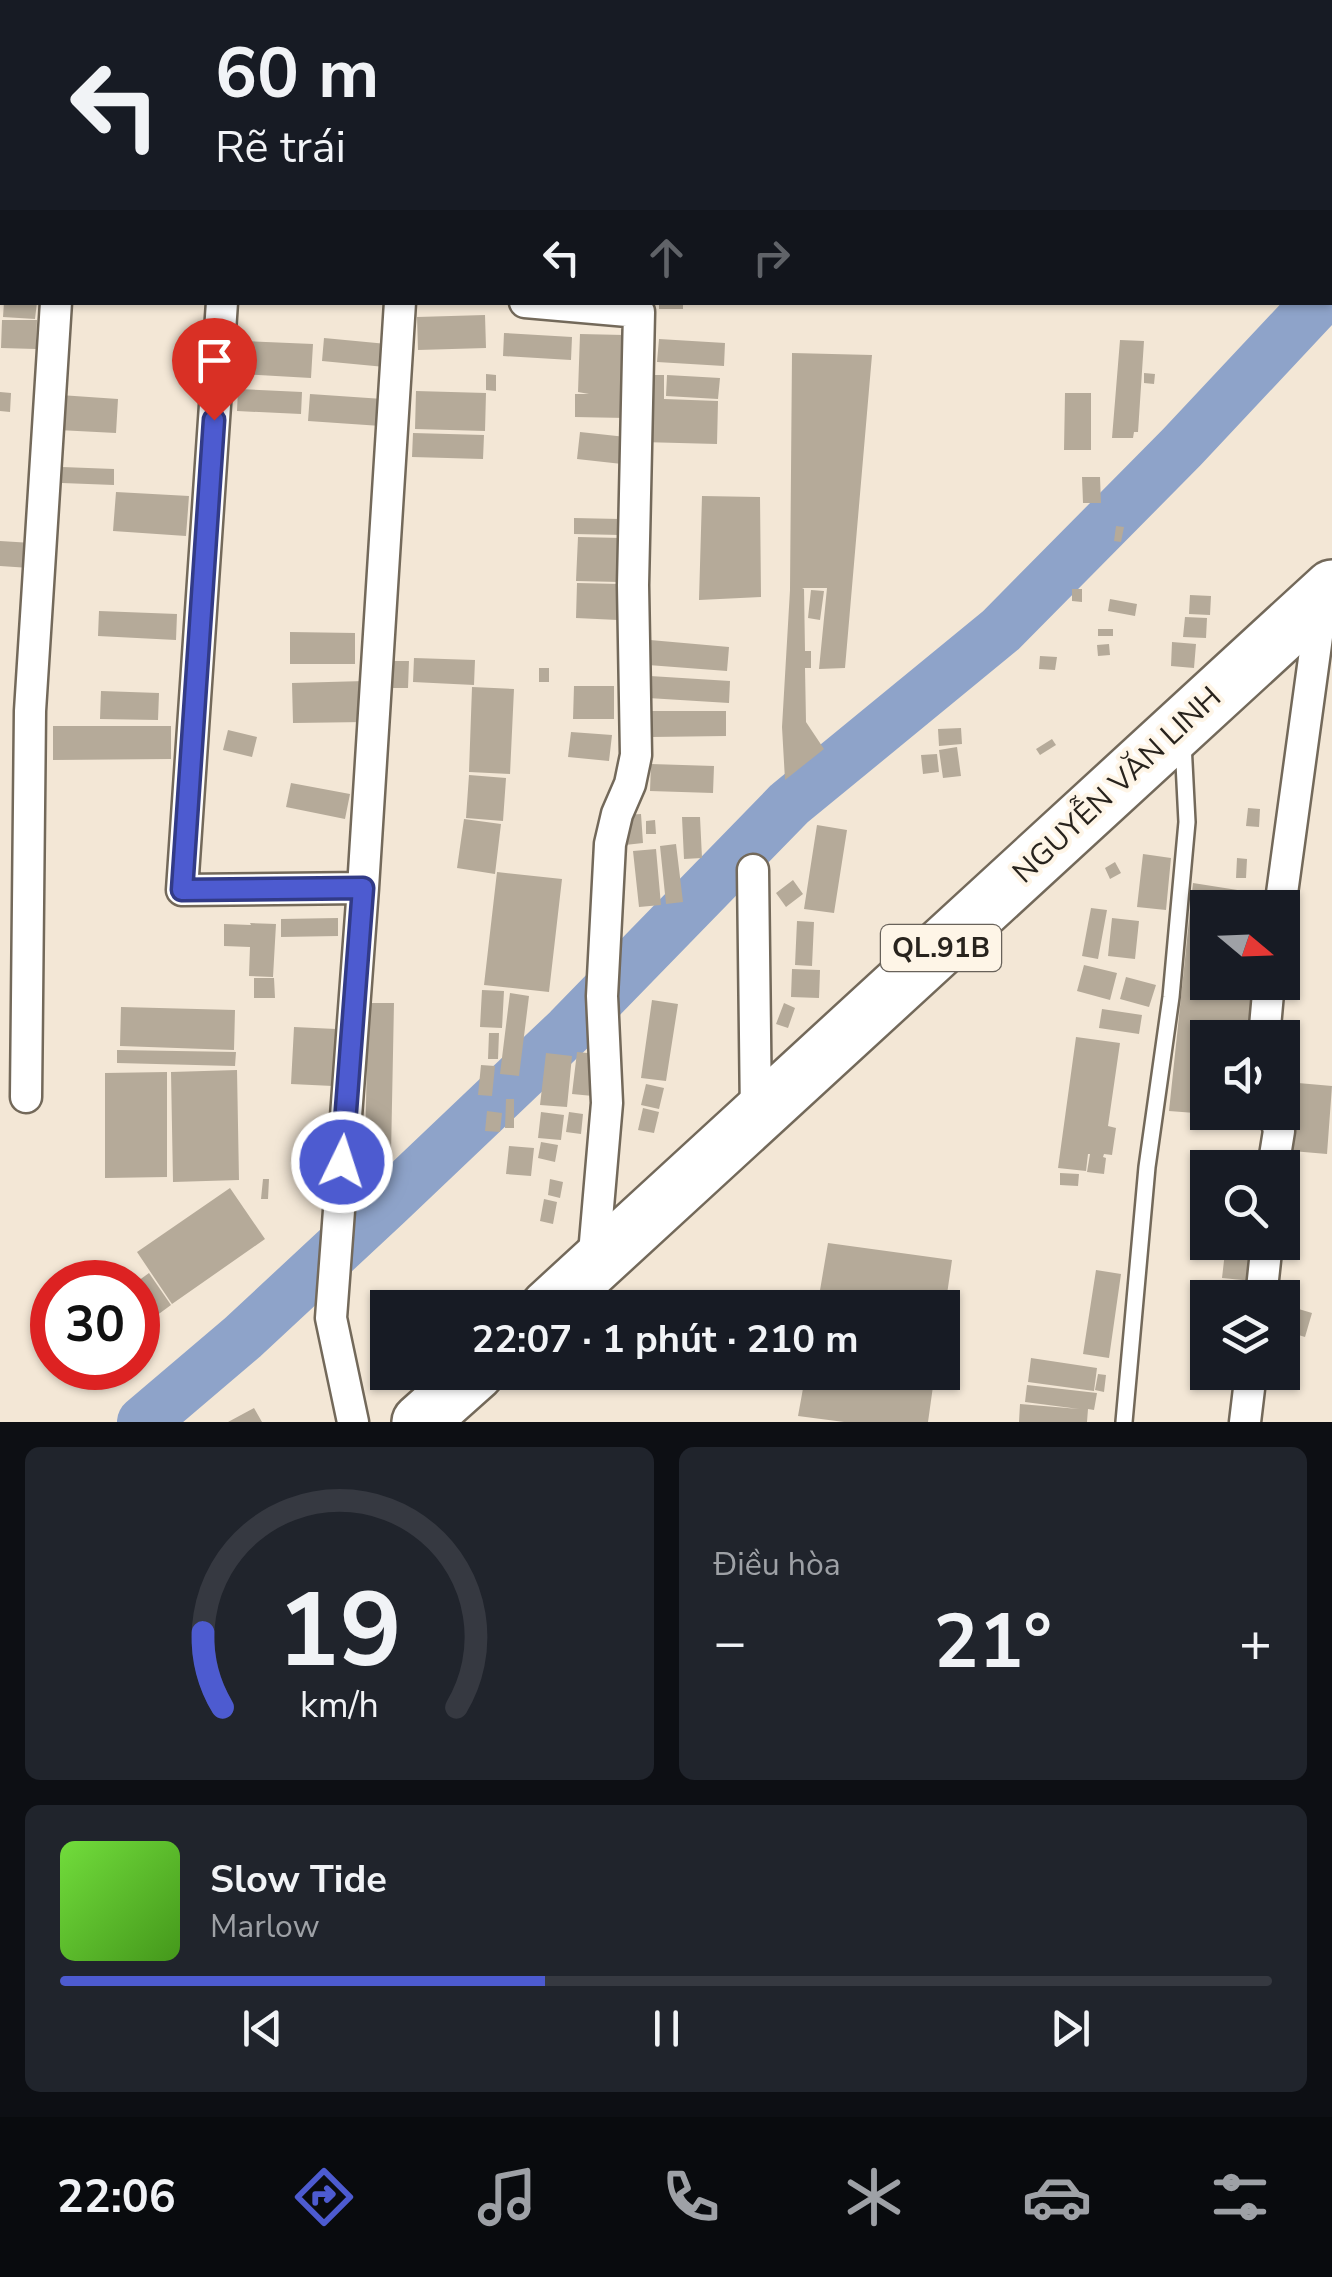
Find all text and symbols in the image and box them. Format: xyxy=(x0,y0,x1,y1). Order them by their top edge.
text: 60 m xyxy=(215,26,379,122)
icon: left xyxy=(50,40,180,170)
text: Rẽ trái xyxy=(215,117,346,178)
icon: left xyxy=(534,230,589,285)
icon: ahead xyxy=(639,230,694,285)
icon: right xyxy=(744,230,799,285)
pin xyxy=(172,318,257,421)
icon: arrive xyxy=(187,333,242,388)
street label: NGUYỄN VĂN LINH xyxy=(1003,677,1230,893)
north arrow xyxy=(1190,890,1300,1000)
map controls xyxy=(1190,890,1300,1390)
road number: QL.91B xyxy=(881,925,1001,971)
button: sound xyxy=(1190,1020,1300,1130)
position arrow xyxy=(290,1110,394,1214)
button: search xyxy=(1190,1150,1300,1260)
speed limit sign: 30 xyxy=(30,1260,160,1390)
button: layers xyxy=(1190,1280,1300,1390)
text: 22:07 · 1 phút · 210 m xyxy=(471,1314,859,1365)
text: Điều hòa xyxy=(714,1543,841,1586)
text: 19 xyxy=(277,1560,402,1702)
text: 21° xyxy=(934,1591,1052,1693)
text: − xyxy=(714,1605,747,1680)
text: + xyxy=(1239,1605,1272,1680)
text: km/h xyxy=(300,1681,379,1730)
text: Slow Tide xyxy=(210,1854,387,1905)
text: Marlow xyxy=(210,1905,320,1948)
icon: previous xyxy=(235,2001,290,2056)
icon: pause xyxy=(639,2001,694,2056)
icon: next xyxy=(1043,2001,1098,2056)
icon: directions xyxy=(289,2162,359,2232)
icon: music xyxy=(472,2162,542,2232)
icon: phone xyxy=(656,2162,726,2232)
icon: climate xyxy=(839,2162,909,2232)
icon: car xyxy=(1022,2162,1092,2232)
icon: filters xyxy=(1205,2162,1275,2232)
text: 22:06 xyxy=(57,2167,176,2228)

